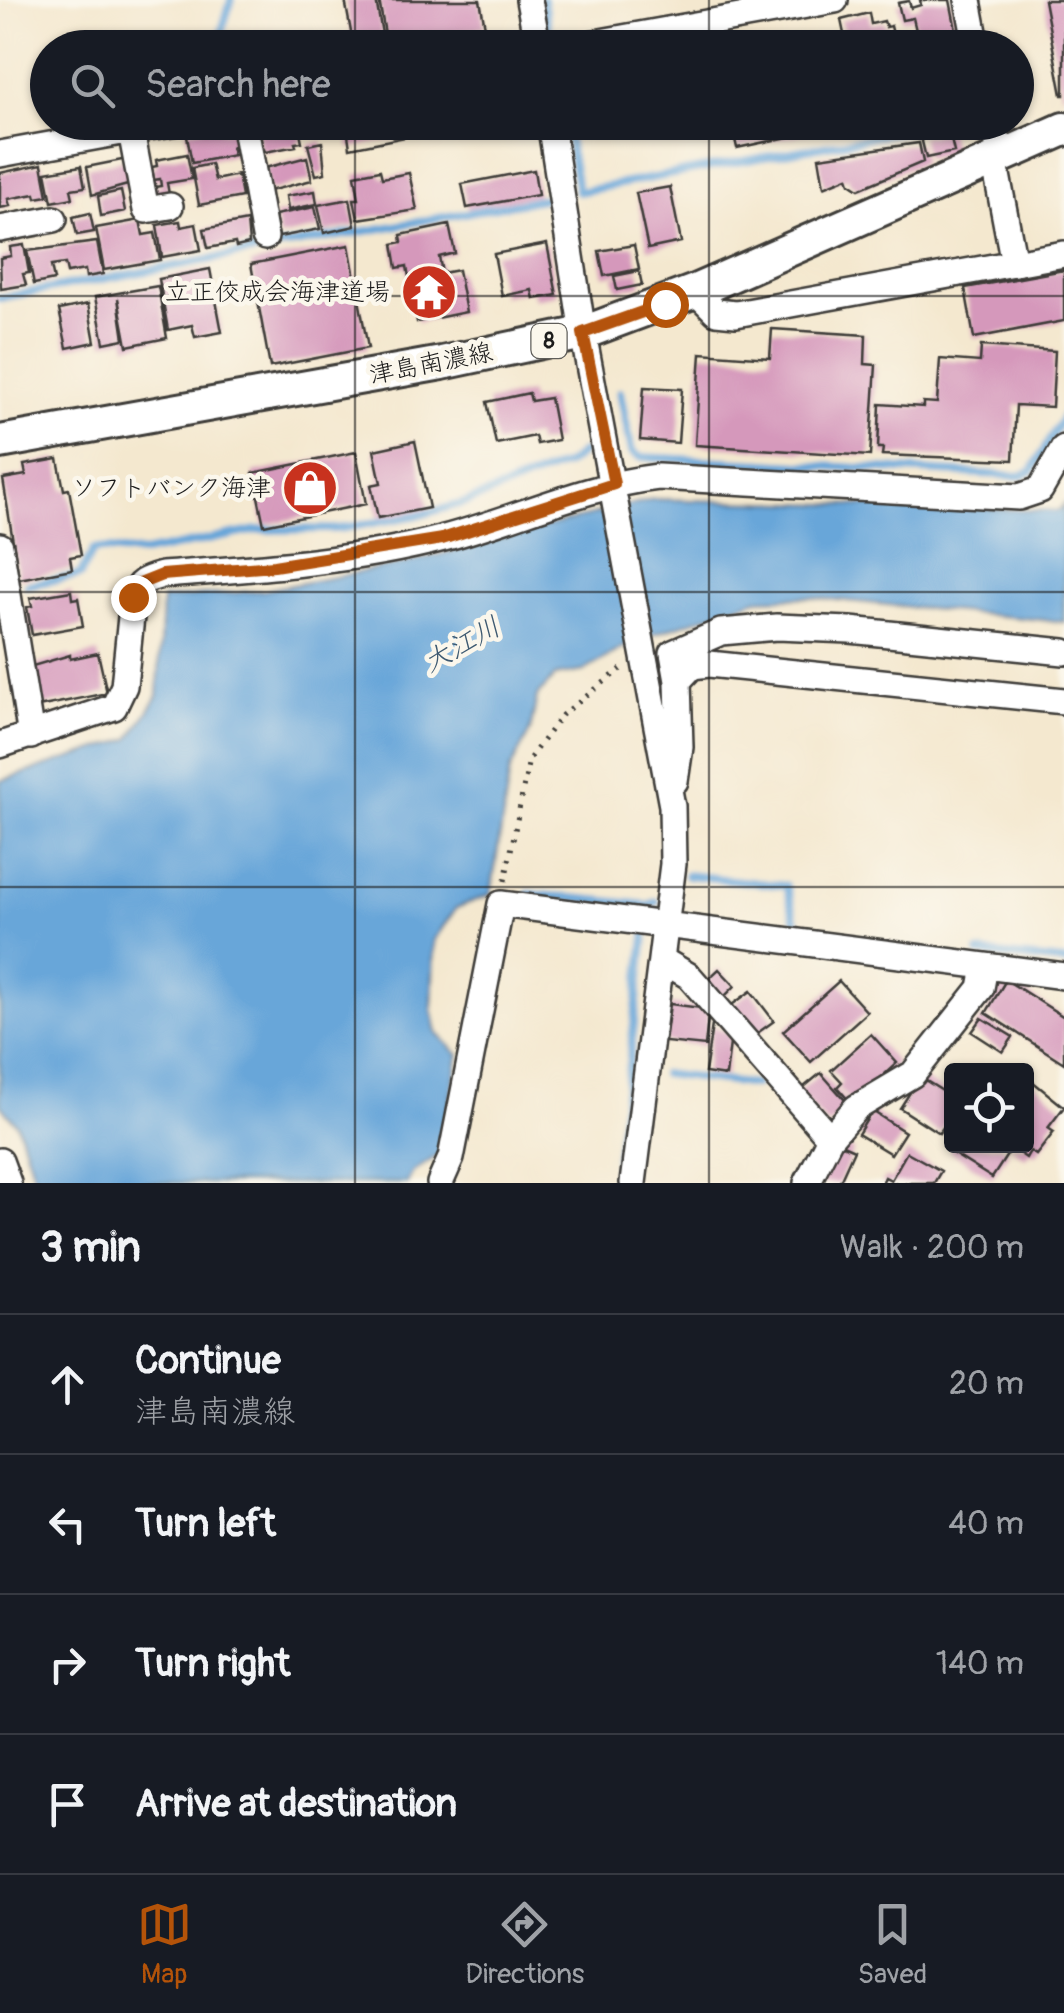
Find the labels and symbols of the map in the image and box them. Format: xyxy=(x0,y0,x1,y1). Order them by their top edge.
temple icon: 立正佼成会海津道場 xyxy=(399,262,459,322)
place label: 立正佼成会海津道場 xyxy=(165,277,390,308)
route start xyxy=(643,282,689,328)
road number: 8 xyxy=(532,324,566,358)
street label: 津島南濃線 xyxy=(367,337,495,391)
shop icon: ソフトバンク海津 xyxy=(280,458,340,518)
place label: ソフトバンク海津 xyxy=(71,473,271,504)
route end xyxy=(111,575,157,621)
water label: 大江川 xyxy=(417,609,507,681)

